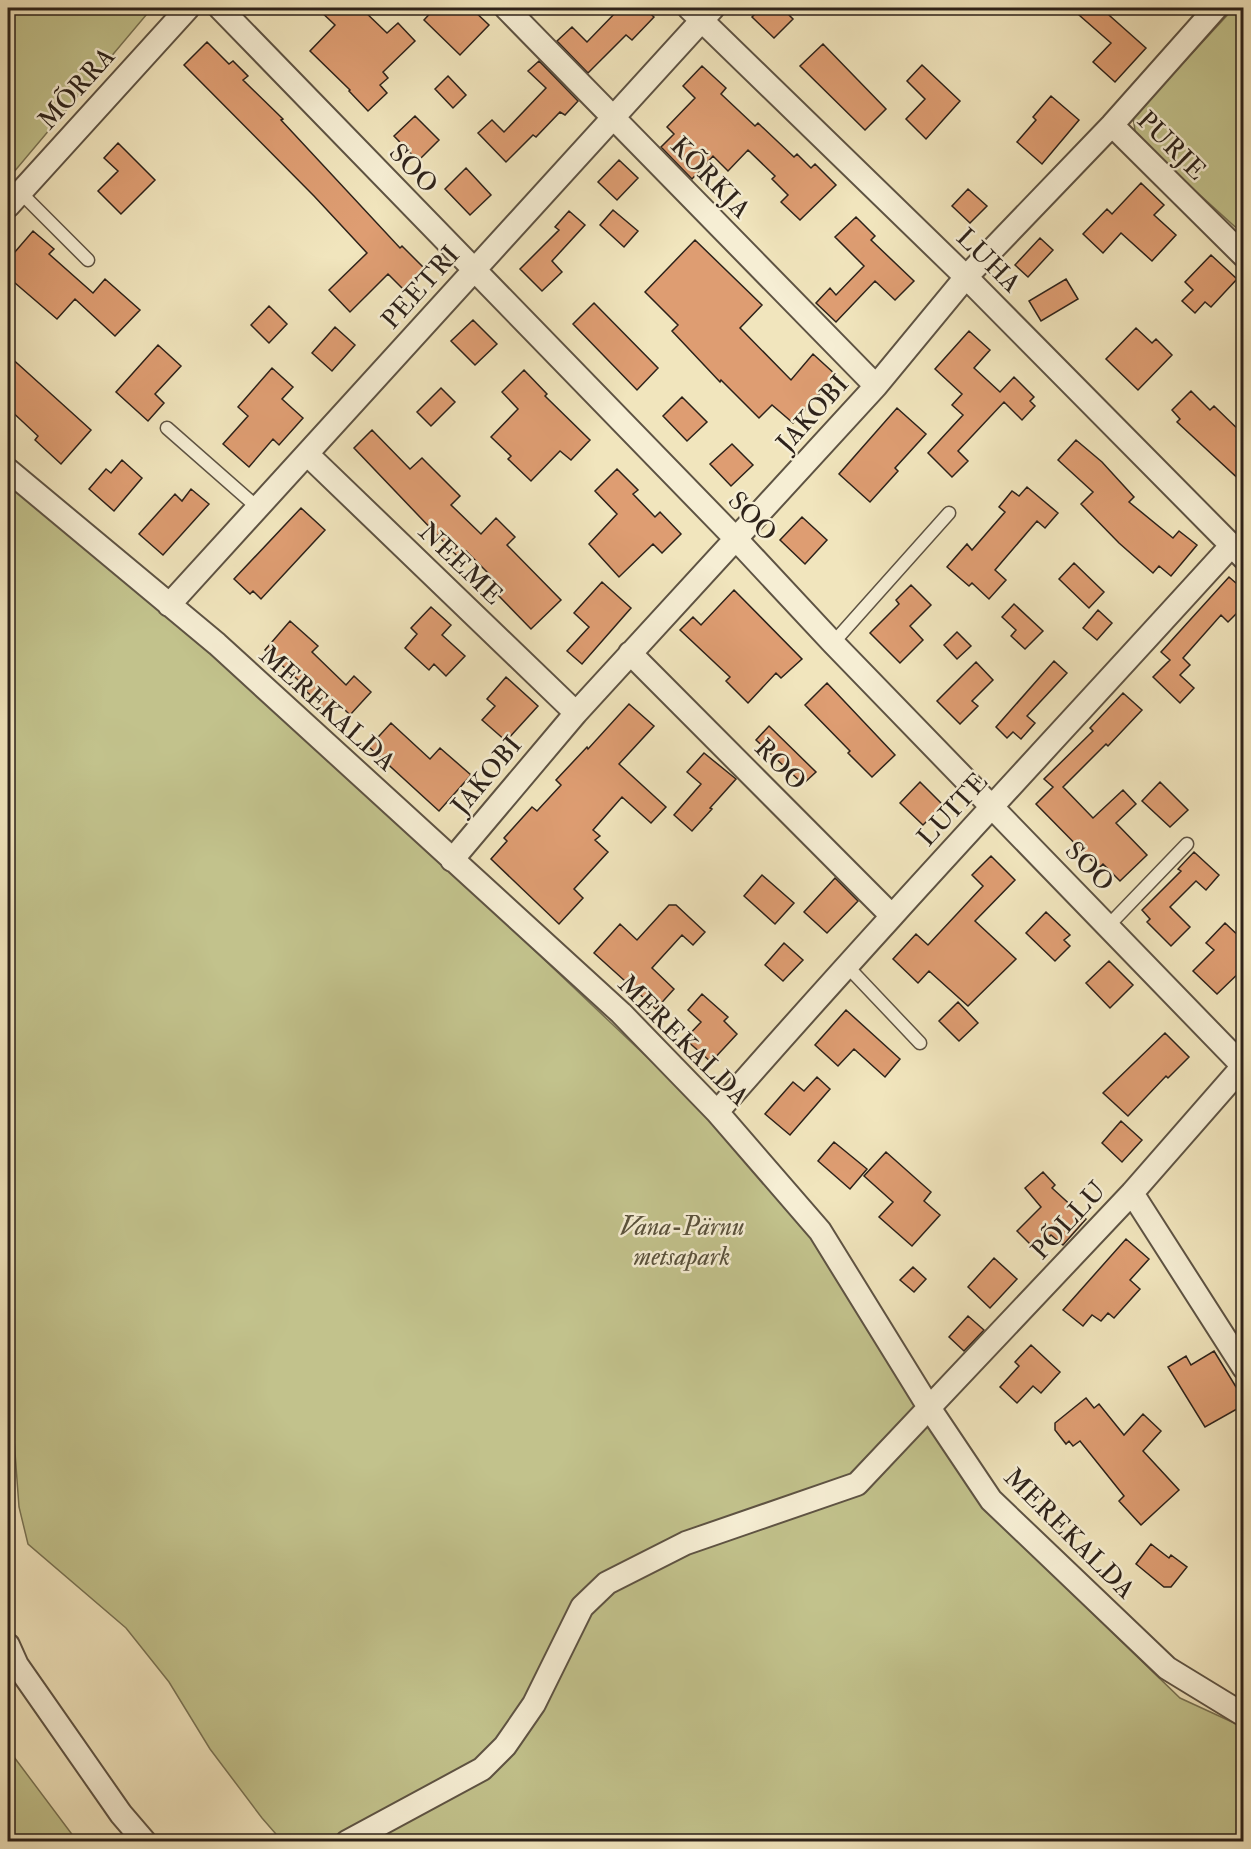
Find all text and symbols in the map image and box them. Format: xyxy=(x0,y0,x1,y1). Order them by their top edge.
street label: MÕRRA xyxy=(30,39,122,136)
street label: PURJE xyxy=(1130,104,1213,187)
street label: KÕRKJA xyxy=(663,129,759,226)
street label: SOO xyxy=(382,137,445,200)
street label: LUHA xyxy=(949,222,1028,300)
street label: PEETRI xyxy=(375,239,466,336)
street label: JAKOBI xyxy=(769,368,856,460)
street label: SOO xyxy=(721,485,784,548)
street label: NEEME xyxy=(412,516,509,612)
street label: MEREKALDA xyxy=(253,639,402,779)
street label: JAKOBI xyxy=(444,730,529,822)
street label: ROO xyxy=(748,732,813,797)
street label: LUITE xyxy=(911,766,995,853)
street label: SOO xyxy=(1058,835,1121,898)
street label: MEREKALDA xyxy=(611,969,756,1113)
street label: PÕLLU xyxy=(1023,1173,1113,1266)
park label: Vana-Pärnu metsapark xyxy=(620,1211,744,1273)
street label: MEREKALDA xyxy=(997,1462,1142,1606)

